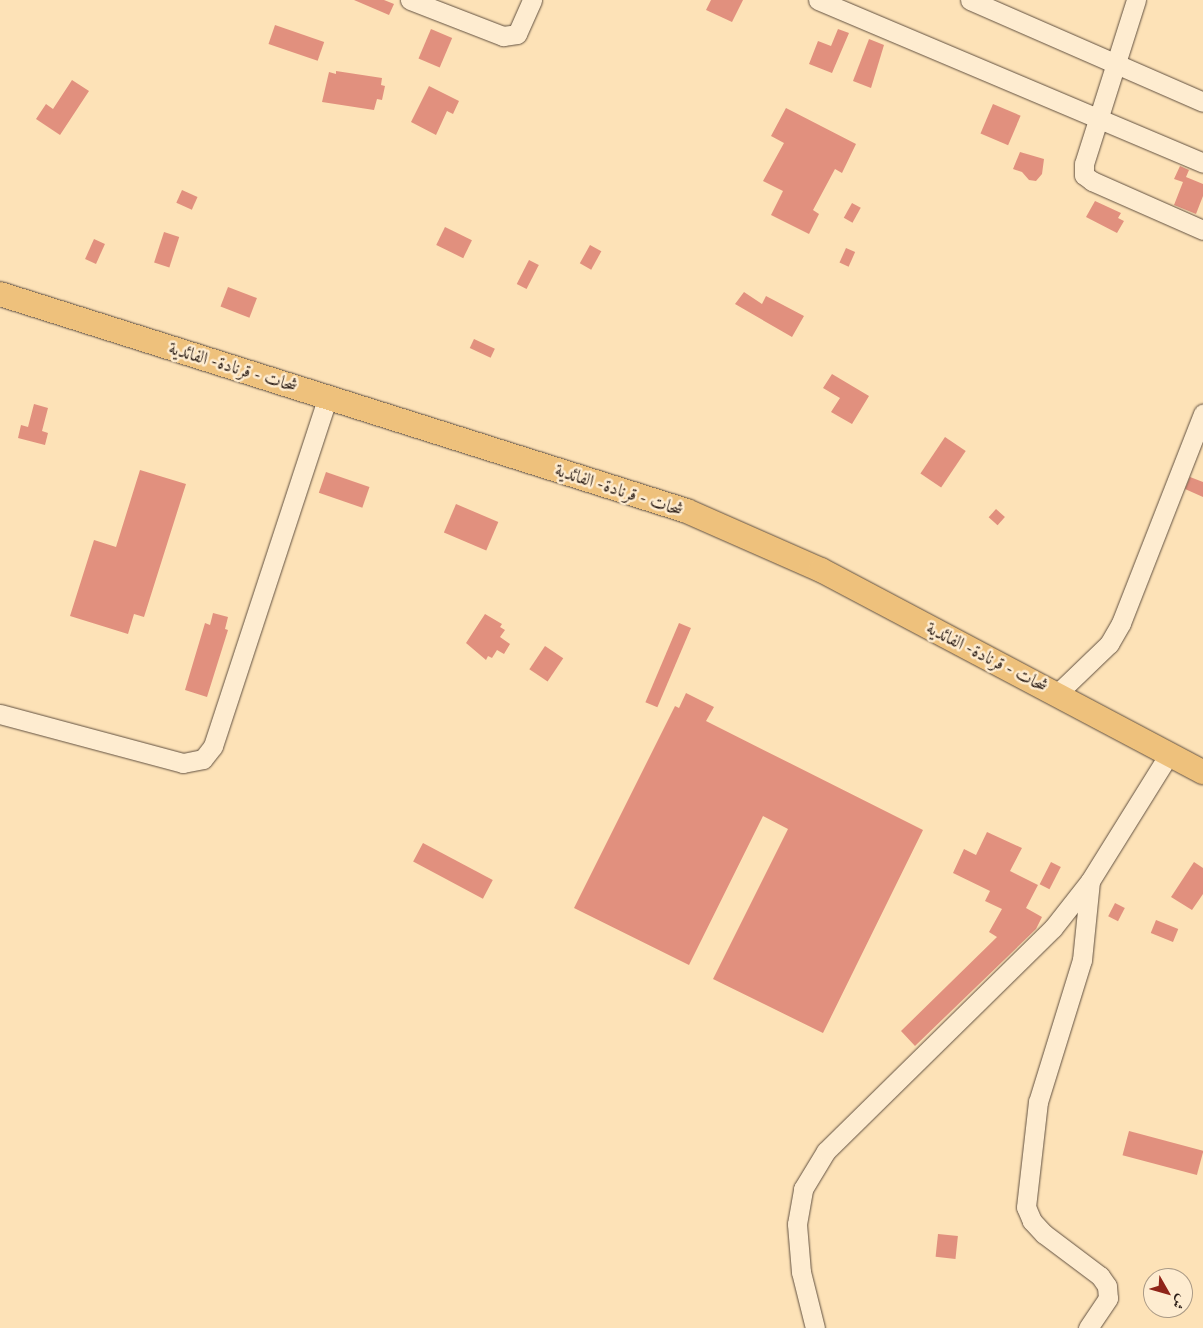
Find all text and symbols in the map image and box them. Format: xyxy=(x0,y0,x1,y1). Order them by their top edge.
street label: شحات - قرنادة- الفائدية xyxy=(166,337,300,397)
street label: شحات - قرنادة- الفائدية xyxy=(552,459,686,521)
street label: شحات - قرنادة- الفائدية xyxy=(923,617,1051,697)
north arrow xyxy=(1143,1268,1193,1318)
text: ش xyxy=(1168,1291,1190,1313)

